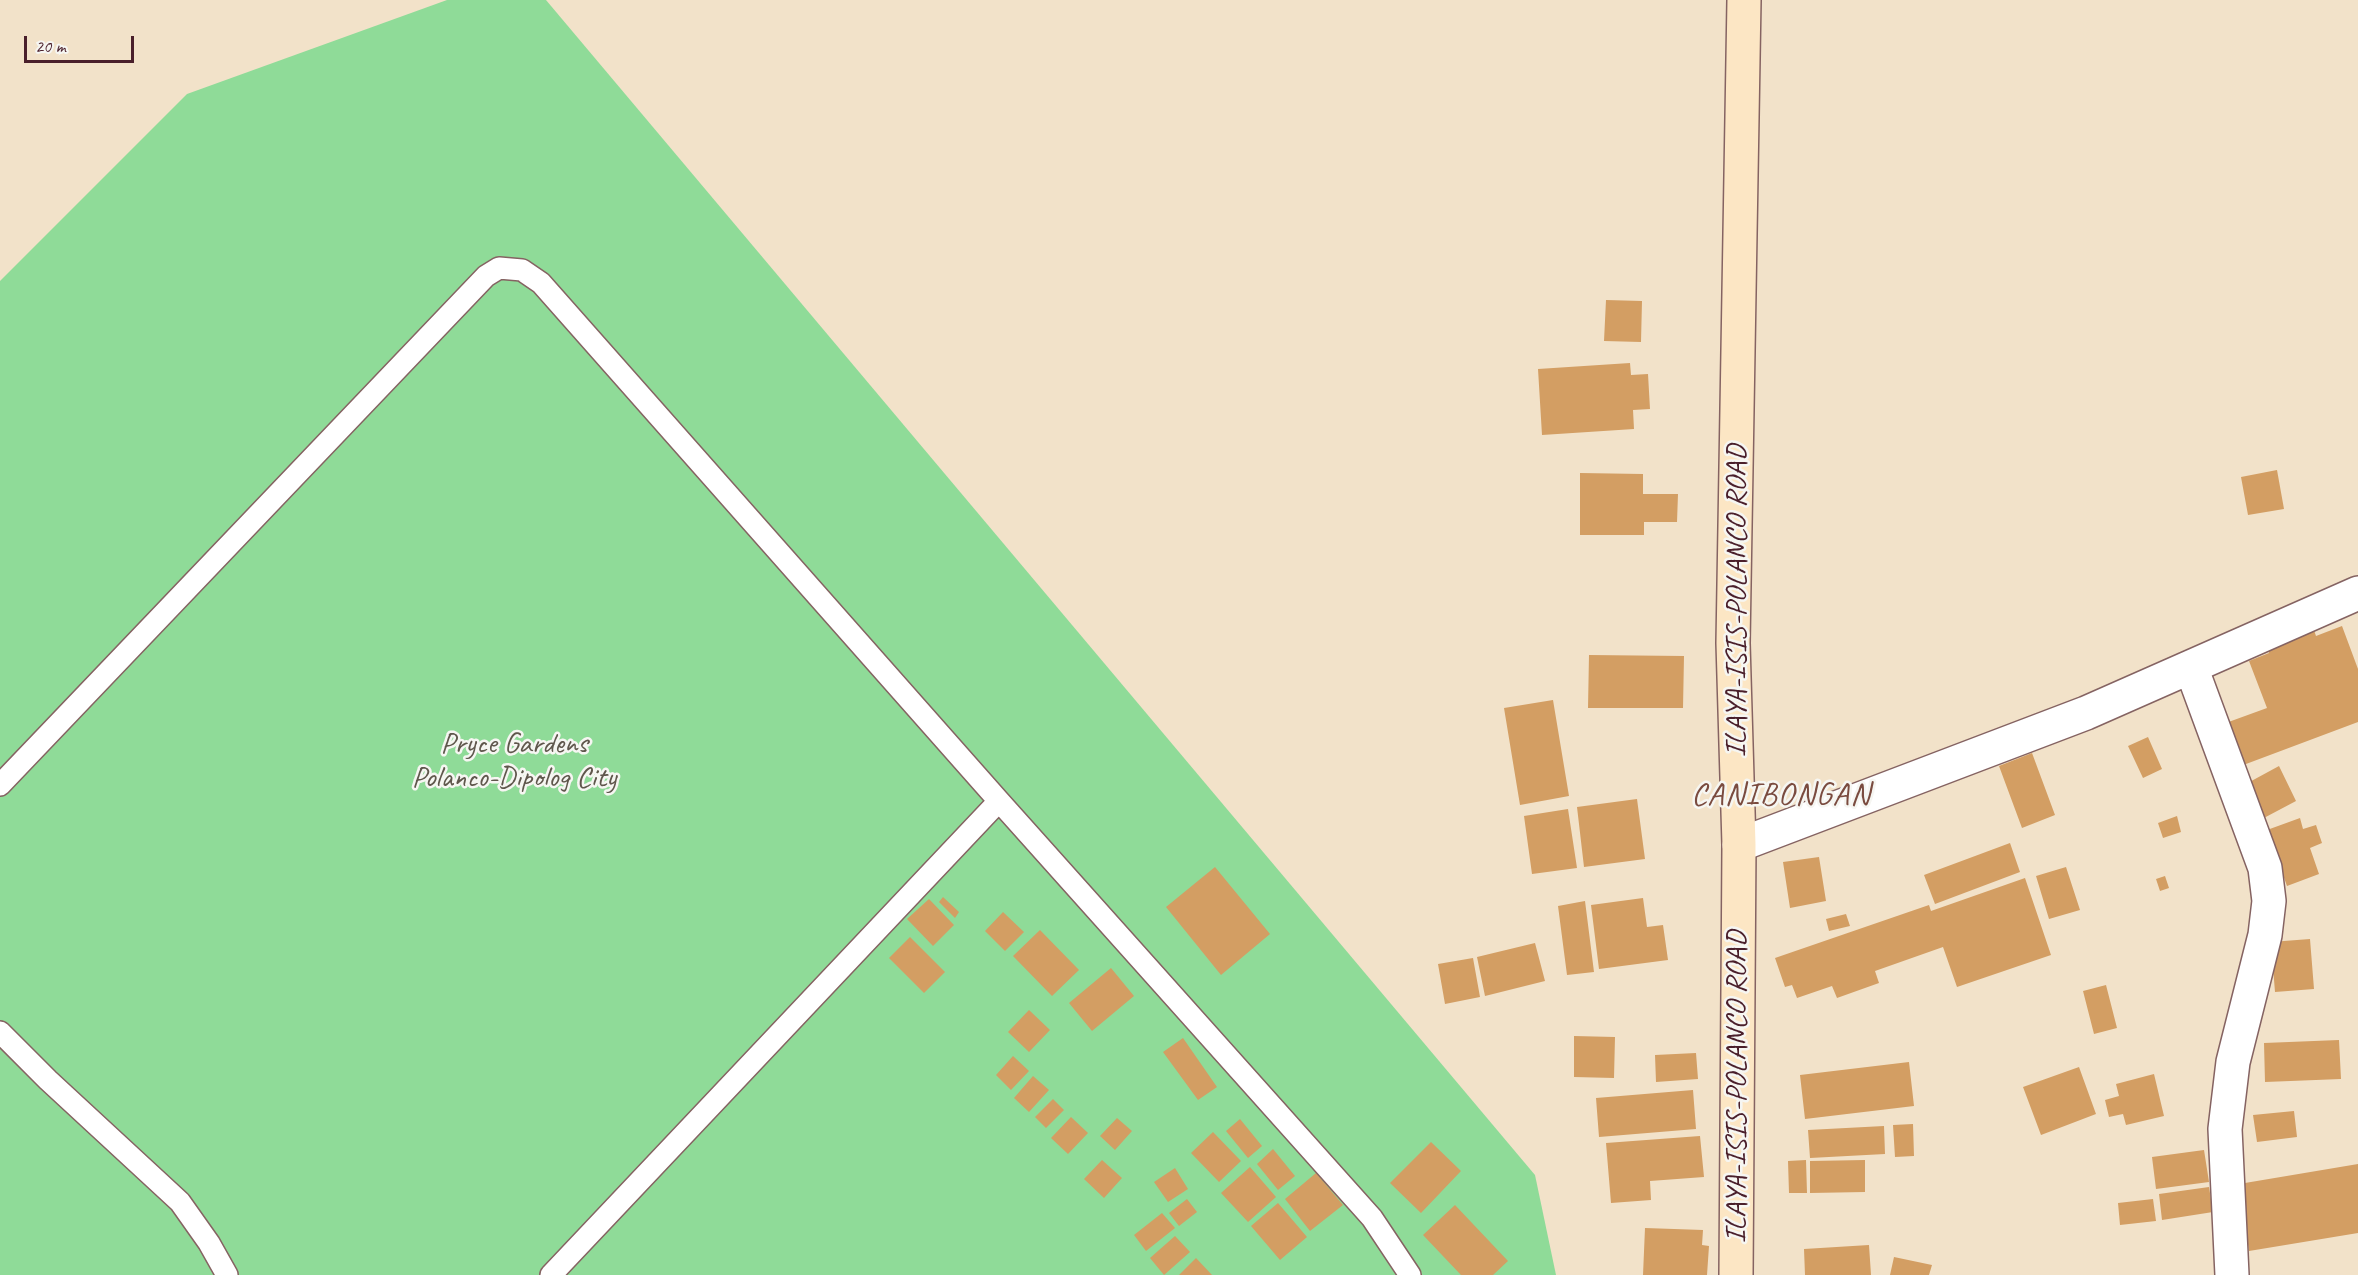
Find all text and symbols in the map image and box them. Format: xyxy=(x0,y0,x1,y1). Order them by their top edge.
scale bar xyxy=(27,24,136,62)
text: 20 m xyxy=(35,35,66,57)
street label: ILAYA-ISIS-POLANCO ROAD xyxy=(1719,445,1755,757)
park label: Pryce Gardens Polanco-Dipolog City xyxy=(412,726,616,796)
district label: CANIBONGAN xyxy=(1692,777,1870,815)
street label: ILAYA-ISIS-POLANCO ROAD xyxy=(1719,931,1755,1243)

